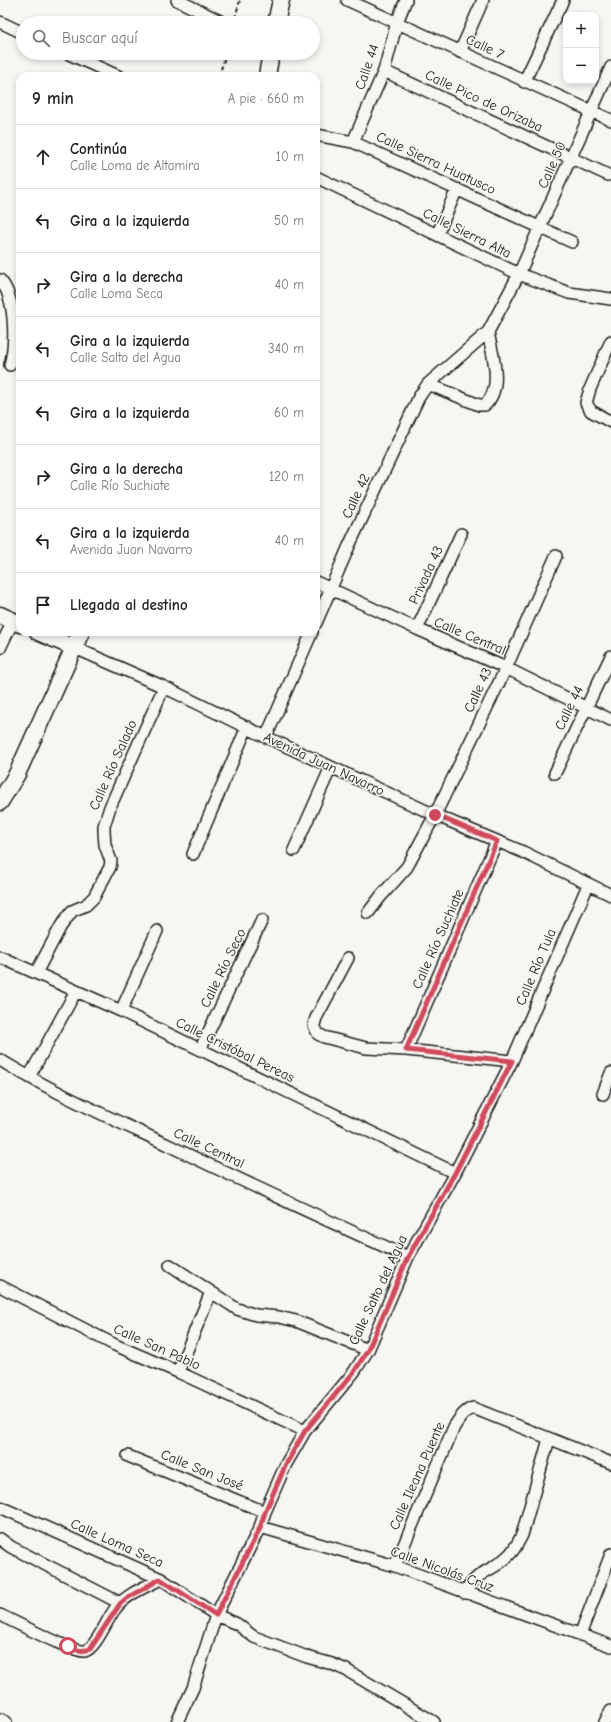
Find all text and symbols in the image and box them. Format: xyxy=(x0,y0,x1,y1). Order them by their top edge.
map controls xyxy=(563,12,599,84)
button: + xyxy=(563,12,599,48)
search box xyxy=(16,16,320,60)
icon: search xyxy=(30,27,52,49)
text: Buscar aquí xyxy=(62,29,138,47)
street label: Calle 7 xyxy=(463,31,507,63)
street label: Calle 44 xyxy=(351,42,383,92)
button: − xyxy=(563,48,599,84)
street label: Calle Pico de Orizaba xyxy=(422,66,546,136)
text: 9 min xyxy=(32,89,74,108)
text: A pie · 660 m xyxy=(228,91,304,106)
street label: Calle Sierra Huatusco xyxy=(374,128,498,198)
street label: Calle 50 xyxy=(534,139,570,191)
text: Continúa xyxy=(70,140,127,158)
icon: ahead xyxy=(32,146,54,168)
text: 10 m xyxy=(276,149,304,164)
text: Calle Loma de Altamira xyxy=(70,158,200,173)
street label: Calle Sierra Alta xyxy=(420,204,514,262)
icon: left xyxy=(32,210,54,232)
text: Gira a la izquierda xyxy=(70,212,190,230)
text: 50 m xyxy=(274,213,304,228)
text: Gira a la derecha xyxy=(70,268,183,286)
icon: right xyxy=(32,274,54,296)
text: 40 m xyxy=(275,277,304,292)
text: Calle Loma Seca xyxy=(70,286,163,301)
text: Gira a la izquierda xyxy=(70,332,190,350)
icon: left xyxy=(32,338,54,360)
text: 340 m xyxy=(268,341,304,356)
text: Calle Salto del Agua xyxy=(70,350,181,365)
icon: left xyxy=(32,402,54,424)
text: Gira a la izquierda xyxy=(70,404,190,422)
text: 60 m xyxy=(274,405,304,420)
text: Gira a la derecha xyxy=(70,460,183,478)
icon: right xyxy=(32,466,54,488)
text: 120 m xyxy=(269,469,304,484)
street label: Calle 42 xyxy=(338,471,374,521)
text: Calle Río Suchiate xyxy=(70,478,170,493)
text: Gira a la izquierda xyxy=(70,524,190,542)
icon: left xyxy=(32,530,54,552)
text: 40 m xyxy=(275,533,304,548)
text: Avenida Juan Navarro xyxy=(70,542,192,557)
street label: Privada 43 xyxy=(405,543,447,607)
icon: arrive xyxy=(32,594,54,616)
text: Llegada al destino xyxy=(70,596,188,614)
street label: Calle Central xyxy=(431,613,509,659)
street label: Calle 43 xyxy=(460,665,496,715)
street label: Calle 44 xyxy=(551,683,587,733)
street label: Calle Río Salado xyxy=(85,717,141,813)
street label: Avenida Juan Navarro xyxy=(261,728,387,800)
route end xyxy=(426,806,444,824)
street label: Calle Río Suchiate xyxy=(408,886,468,992)
street label: Calle Río Seco xyxy=(196,926,250,1010)
street label: Calle Río Tula xyxy=(512,926,560,1008)
street label: Calle Cristóbal Pereas xyxy=(173,1014,297,1086)
street label: Calle Central xyxy=(171,1124,247,1172)
street label: Calle Salto del Agua xyxy=(345,1232,411,1348)
street label: Calle San Pablo xyxy=(111,1320,203,1374)
street label: Calle Ileana Puente xyxy=(386,1419,448,1533)
street label: Calle San José xyxy=(158,1446,246,1494)
street label: Calle Loma Seca xyxy=(68,1515,166,1571)
street label: Calle Nicolás Cruz xyxy=(388,1542,496,1596)
route start xyxy=(59,1637,77,1655)

